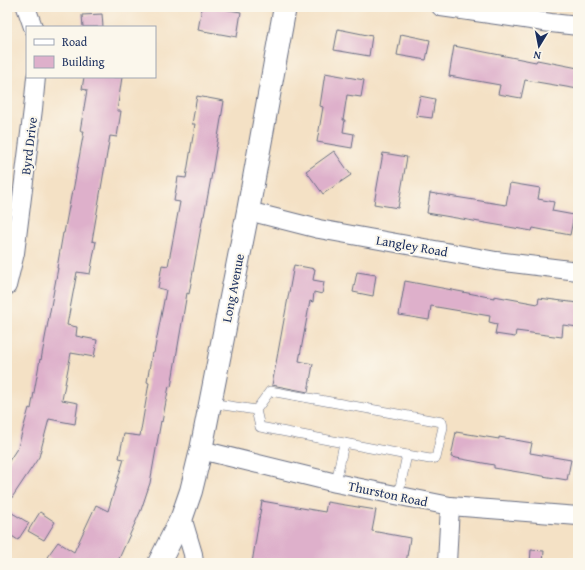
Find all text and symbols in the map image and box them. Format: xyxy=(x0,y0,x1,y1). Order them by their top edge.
legend xyxy=(26,26,156,78)
north arrow xyxy=(519,26,559,66)
text: Road xyxy=(62,33,88,50)
text: N xyxy=(532,47,542,64)
text: Building xyxy=(62,53,105,70)
street label: Byrd Drive xyxy=(16,116,42,176)
street label: Langley Road xyxy=(375,230,449,262)
street label: Long Avenue xyxy=(217,252,249,324)
street label: Thurston Road xyxy=(347,476,430,512)

